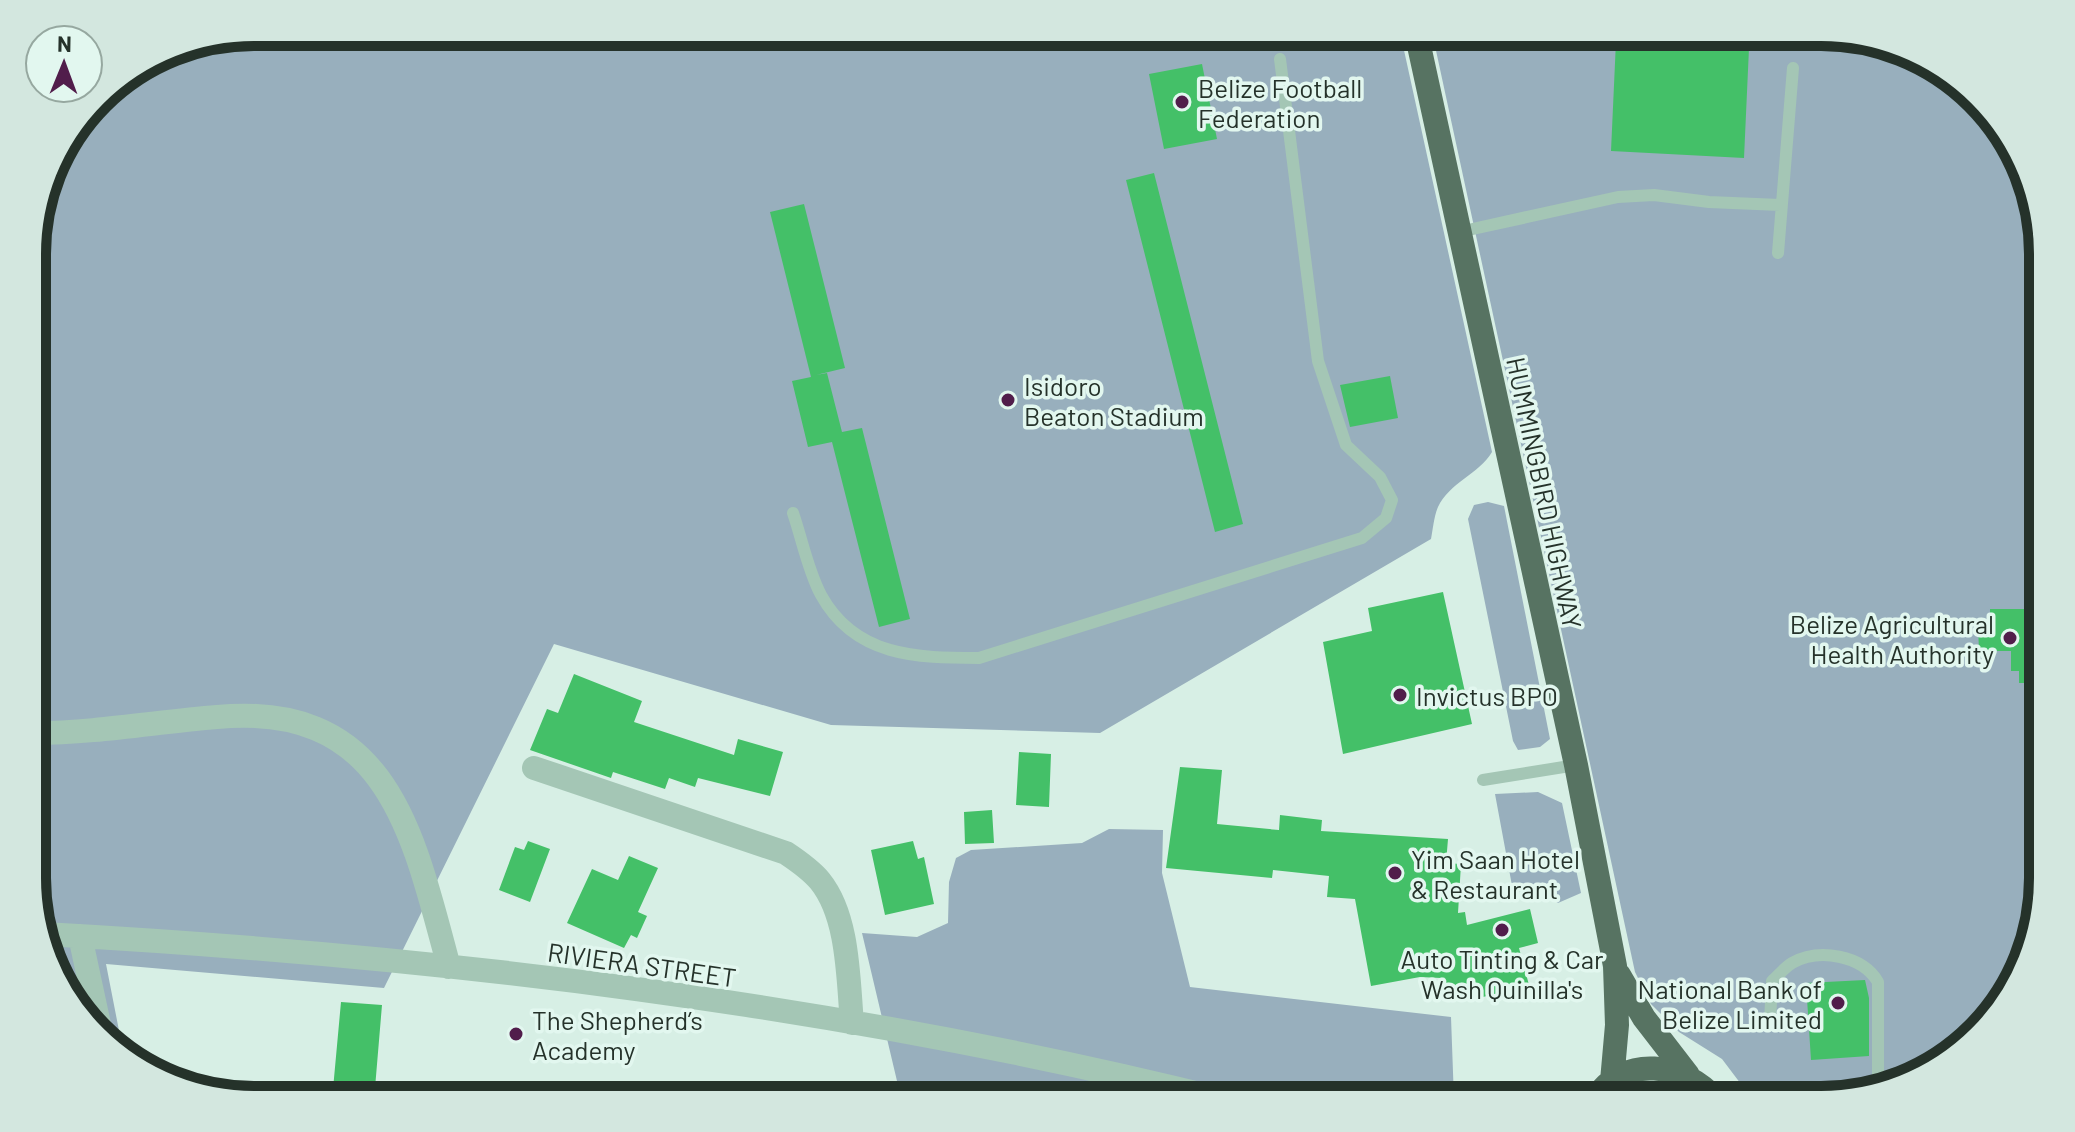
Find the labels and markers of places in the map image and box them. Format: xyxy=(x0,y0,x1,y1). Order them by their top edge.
place label: Belize Football Federation xyxy=(1198,72,1362,133)
marker: Belize Football Federation xyxy=(1173,93,1191,111)
place label: Isidoro Beaton Stadium xyxy=(1024,370,1204,431)
marker: Isidoro Beaton Stadium xyxy=(999,391,1017,409)
place label: Belize Agricultural Health Authority xyxy=(1790,608,1994,669)
marker: Belize Agricultural Health Authority xyxy=(2001,629,2019,647)
place label: Invictus BPO xyxy=(1416,680,1558,711)
marker: Invictus BPO xyxy=(1391,686,1409,704)
place label: Yim Saan Hotel & Restaurant xyxy=(1411,843,1580,904)
marker: Yim Saan Hotel & Restaurant xyxy=(1386,864,1404,882)
marker: Auto Tinting & Car Wash Quinilla's xyxy=(1493,921,1511,939)
place label: Auto Tinting & Car Wash Quinilla's xyxy=(1400,943,1604,1004)
place label: National Bank of Belize Limited xyxy=(1638,973,1822,1034)
marker: National Bank of Belize Limited xyxy=(1829,994,1847,1012)
place label: The Shepherd’s Academy xyxy=(532,1004,703,1065)
marker: The Shepherd’s Academy xyxy=(507,1025,525,1043)

